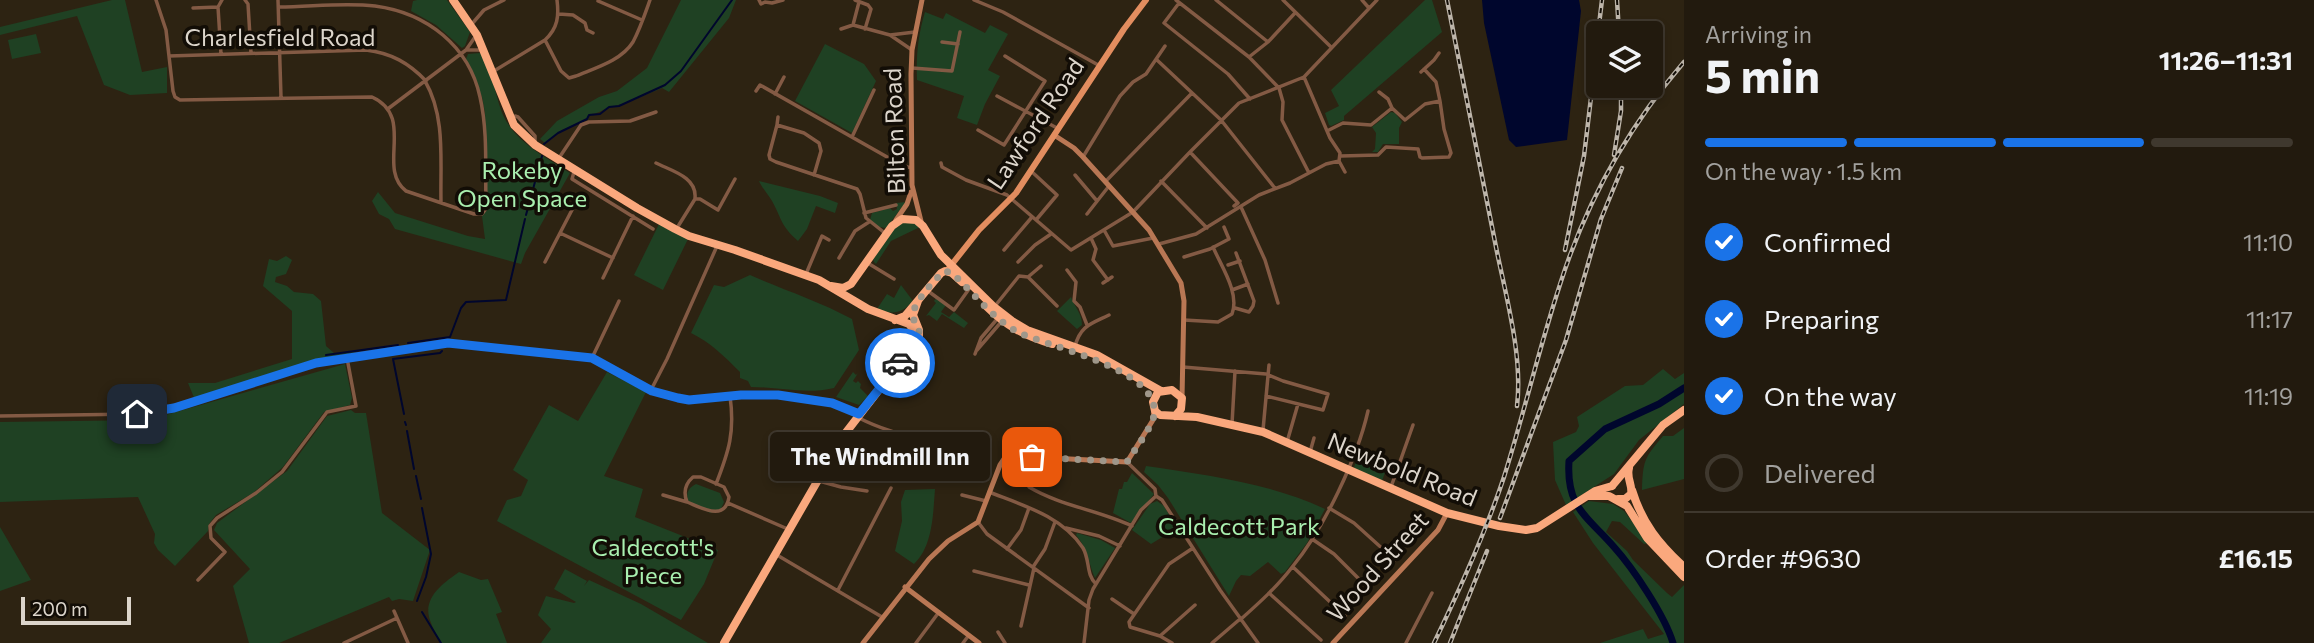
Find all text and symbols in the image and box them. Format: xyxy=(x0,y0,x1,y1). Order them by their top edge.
text: Arriving in xyxy=(1705,20,1812,48)
map controls xyxy=(1586,21,1663,98)
button: layers xyxy=(1586,21,1663,98)
street label: Charlesfield Road xyxy=(185,22,375,51)
text: 11:26–11:31 xyxy=(2159,44,2293,75)
text: 5 min xyxy=(1705,46,1820,102)
street label: Lawford Road xyxy=(980,52,1089,194)
street label: Bilton Road xyxy=(877,67,910,195)
park label: Rokeby Open Space xyxy=(457,155,587,212)
text: On the way · 1.5 km xyxy=(1705,157,1902,185)
icon: check xyxy=(1705,223,1743,261)
text: Confirmed xyxy=(1764,226,1891,257)
text: 11:10 xyxy=(2243,228,2293,256)
icon: check xyxy=(1705,300,1743,338)
text: Preparing xyxy=(1764,303,1879,334)
text: 11:17 xyxy=(2246,305,2293,333)
courier xyxy=(865,328,935,398)
icon: car xyxy=(881,344,919,382)
icon: check xyxy=(1705,377,1743,415)
text: On the way xyxy=(1764,380,1897,411)
text: 11:19 xyxy=(2244,382,2293,410)
pin xyxy=(107,384,167,444)
icon: home xyxy=(118,395,156,433)
street label: Newbold Road xyxy=(1324,425,1482,512)
pin xyxy=(1002,427,1062,487)
callout: The Windmill Inn xyxy=(769,433,990,482)
icon: bag xyxy=(1013,438,1051,476)
text: The Windmill Inn xyxy=(790,442,970,470)
text: Delivered xyxy=(1764,457,1875,488)
street label: Wood Street xyxy=(1320,505,1434,627)
park label: Caldecott Park xyxy=(1158,511,1320,540)
park label: Caldecott's Piece xyxy=(591,532,715,589)
text: Order #9630 xyxy=(1705,542,1861,573)
text: £16.15 xyxy=(2218,542,2293,573)
scale bar xyxy=(21,594,131,626)
text: 200 m xyxy=(32,597,88,620)

